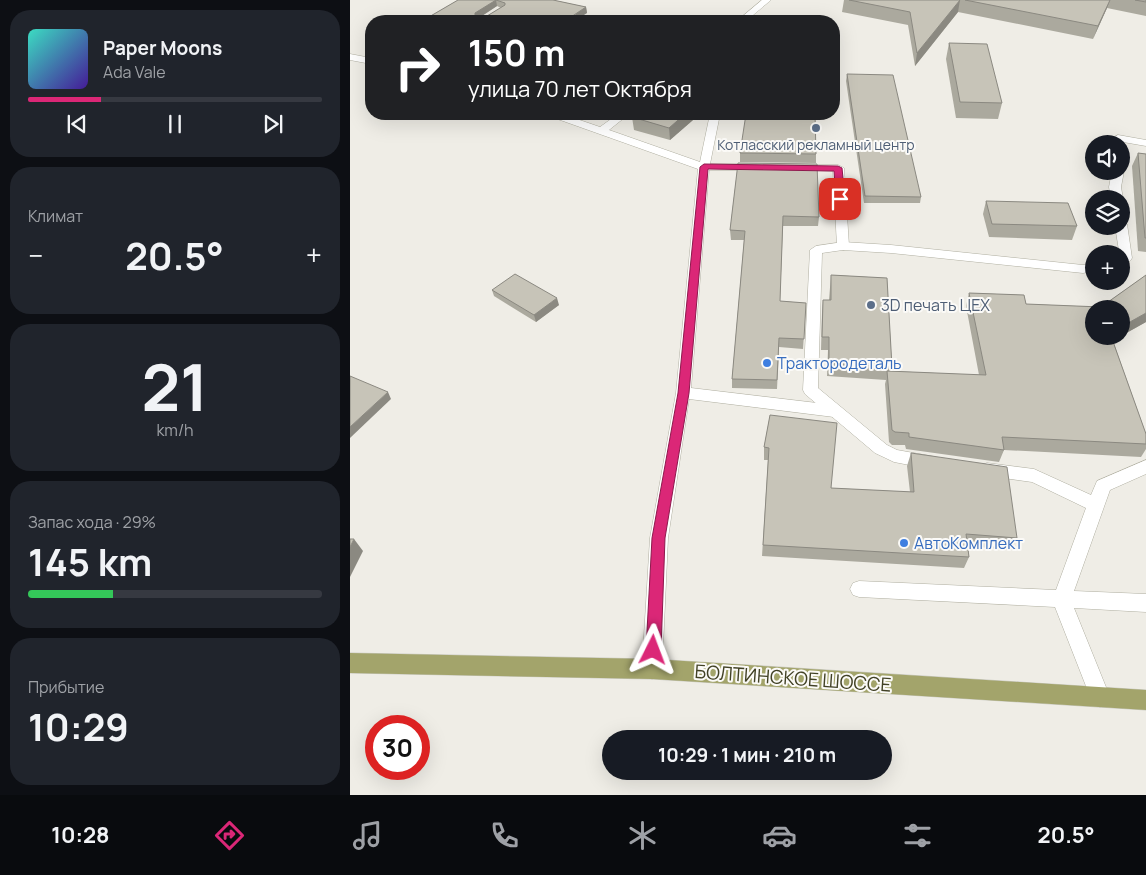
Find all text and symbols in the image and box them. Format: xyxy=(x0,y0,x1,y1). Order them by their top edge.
text: 150 m xyxy=(468,29,565,77)
text: Paper Moons xyxy=(103,35,222,61)
icon: right xyxy=(385,35,450,100)
text: Ada Vale xyxy=(103,61,166,83)
text: улица 70 лет Октября xyxy=(468,74,692,104)
icon: previous xyxy=(63,110,91,138)
icon: pause xyxy=(161,110,189,138)
icon: next xyxy=(259,110,287,138)
marker: Котласский рекламный центр xyxy=(810,122,822,134)
place label: Котласский рекламный центр xyxy=(717,135,915,154)
map controls xyxy=(1085,135,1130,345)
button: sound xyxy=(1085,135,1130,180)
pin xyxy=(819,178,861,220)
icon: arrive xyxy=(826,185,854,213)
button: layers xyxy=(1085,190,1130,235)
text: Климат xyxy=(28,205,83,227)
text: 20.5° xyxy=(125,229,224,281)
text: − xyxy=(28,236,43,274)
text: + xyxy=(306,236,322,274)
button: + xyxy=(1085,245,1130,290)
place label: 3D печать ЦЕХ xyxy=(881,294,990,316)
marker: 3D печать ЦЕХ xyxy=(865,299,877,311)
button: − xyxy=(1085,300,1130,345)
text: 21 xyxy=(141,342,209,431)
place label: Трактородеталь xyxy=(777,352,902,374)
marker: Трактородеталь xyxy=(761,357,773,369)
text: km/h xyxy=(156,419,194,441)
text: Запас хода · 29% xyxy=(28,511,156,533)
place label: АвтоКомплект xyxy=(914,532,1023,554)
text: 145 km xyxy=(28,535,152,587)
marker: АвтоКомплект xyxy=(898,537,910,549)
position arrow xyxy=(626,623,678,675)
street label: БОЛТИНСКОЕ ШОССЕ xyxy=(694,658,892,698)
text: Прибытие xyxy=(28,676,104,698)
text: 10:29 xyxy=(28,700,129,752)
speed limit sign: 30 xyxy=(365,715,430,780)
text: 10:29 · 1 мин · 210 m xyxy=(658,742,836,768)
icon: directions xyxy=(212,818,247,853)
icon: music xyxy=(350,818,385,853)
icon: phone xyxy=(487,818,522,853)
icon: climate xyxy=(625,818,660,853)
icon: car xyxy=(762,818,797,853)
icon: filters xyxy=(900,818,935,853)
text: 10:28 xyxy=(51,820,110,850)
text: 20.5° xyxy=(1038,820,1095,850)

